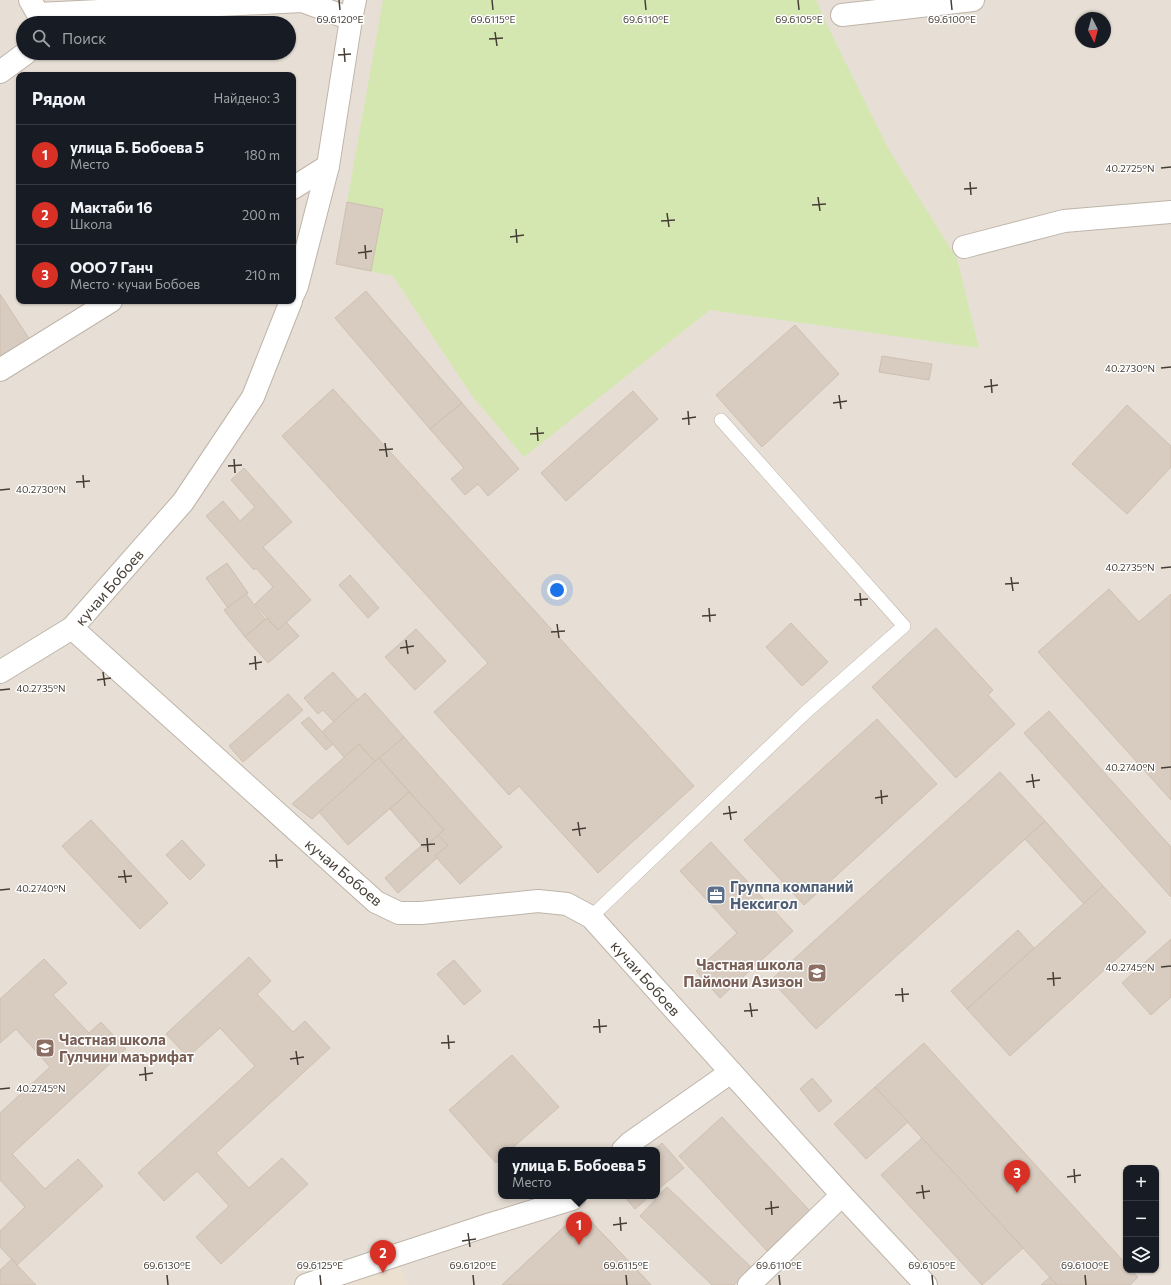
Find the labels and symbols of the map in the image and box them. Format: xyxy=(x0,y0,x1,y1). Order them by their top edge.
north arrow xyxy=(1075,12,1111,48)
text: 69.6120°E xyxy=(316,13,364,25)
text: 69.6115°E xyxy=(470,13,516,25)
text: 69.6110°E xyxy=(623,13,669,25)
text: 69.6105°E xyxy=(775,13,823,25)
text: 69.6100°E xyxy=(928,13,976,25)
text: 40.2725°N xyxy=(1105,162,1155,174)
text: 40.2730°N xyxy=(1105,362,1155,374)
text: 40.2730°N xyxy=(16,483,66,495)
street label: кучаи Бобоев xyxy=(71,545,147,629)
text: 40.2735°N xyxy=(1105,561,1155,573)
your location xyxy=(547,580,567,600)
text: 40.2735°N xyxy=(16,682,66,694)
text: 40.2740°N xyxy=(1105,761,1155,773)
street label: кучаи Бобоев xyxy=(302,834,386,910)
place label: Группа компаний Нексигол xyxy=(730,877,853,912)
text: 40.2740°N xyxy=(16,882,66,894)
office icon: Группа компаний Нексигол xyxy=(705,884,727,906)
street label: кучаи Бобоев xyxy=(607,937,685,1019)
place label: Частная школа Паймони Азизон xyxy=(683,955,803,990)
text: 40.2745°N xyxy=(1106,961,1154,973)
school or university icon: Частная школа Паймони Азизон xyxy=(806,962,828,984)
place label: Частная школа Гулчини маърифат xyxy=(59,1030,194,1065)
school or university icon: Частная школа Гулчини маърифат xyxy=(34,1037,56,1059)
text: 40.2745°N xyxy=(17,1082,65,1094)
pin: 3 xyxy=(1004,1160,1030,1193)
pin: 1 xyxy=(566,1212,592,1245)
pin: 2 xyxy=(370,1240,396,1273)
text: 69.6130°E xyxy=(143,1259,191,1271)
text: 69.6125°E xyxy=(297,1259,343,1271)
text: 69.6120°E xyxy=(449,1259,497,1271)
text: 69.6115°E xyxy=(603,1259,649,1271)
text: 69.6110°E xyxy=(756,1259,802,1271)
text: 69.6105°E xyxy=(908,1259,956,1271)
text: 69.6100°E xyxy=(1061,1259,1109,1271)

